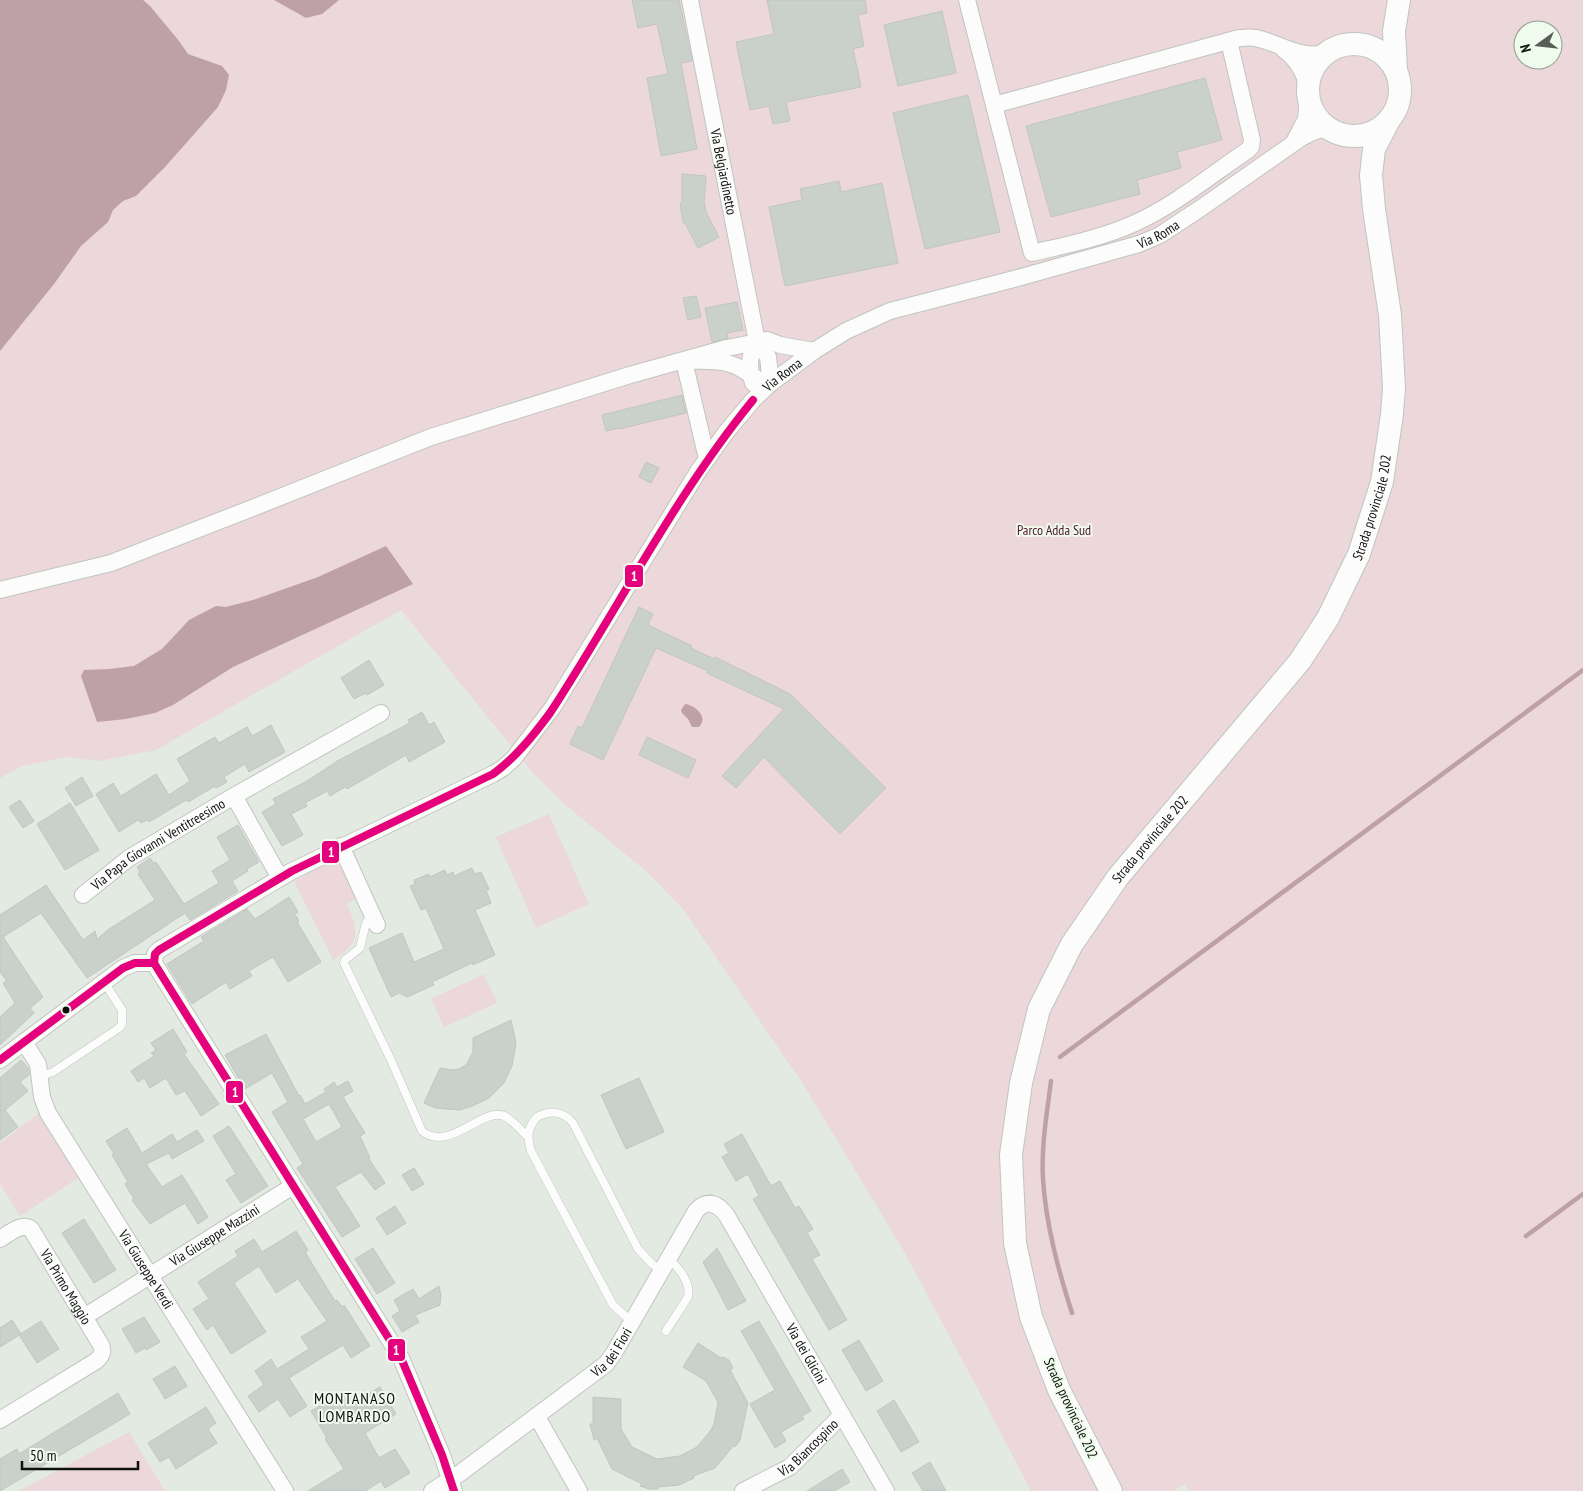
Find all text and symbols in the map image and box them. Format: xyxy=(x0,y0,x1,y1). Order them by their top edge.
north arrow xyxy=(1513,20,1563,70)
text: N xyxy=(1516,42,1535,54)
street label: Via Belgiardinetto xyxy=(706,126,741,216)
street label: Via Roma xyxy=(1134,216,1183,253)
street label: Via Roma xyxy=(758,354,806,396)
street label: Strada provinciale 202 xyxy=(1348,454,1395,563)
park label: Parco Adda Sud xyxy=(1017,521,1091,539)
line badge: 1 xyxy=(624,564,644,588)
text: 1 xyxy=(631,567,637,585)
street label: Strada provinciale 202 xyxy=(1108,792,1192,886)
street label: Via Papa Giovanni Ventitreesimo xyxy=(87,794,228,895)
line badge: 1 xyxy=(321,840,340,864)
text: 1 xyxy=(328,843,334,861)
unlabelled marker xyxy=(61,1005,71,1015)
line badge: 1 xyxy=(225,1080,244,1104)
text: 1 xyxy=(232,1083,238,1101)
street label: Via Giuseppe Mazzini xyxy=(165,1200,263,1271)
street label: Via Giuseppe Verdi xyxy=(114,1226,178,1312)
street label: Via Primo Maggio xyxy=(36,1245,95,1328)
street label: Via dei Glicini xyxy=(782,1319,831,1387)
street label: Via dei Fiori xyxy=(587,1324,636,1382)
line badge: 1 xyxy=(387,1338,406,1362)
text: 1 xyxy=(393,1341,399,1359)
street label: Strada provinciale 202 xyxy=(1040,1355,1102,1461)
district label: MONTANASO LOMBARDO xyxy=(314,1388,396,1426)
street label: Via Biancospino xyxy=(774,1415,842,1481)
scale bar xyxy=(22,1438,139,1470)
text: 50 m xyxy=(30,1446,56,1465)

